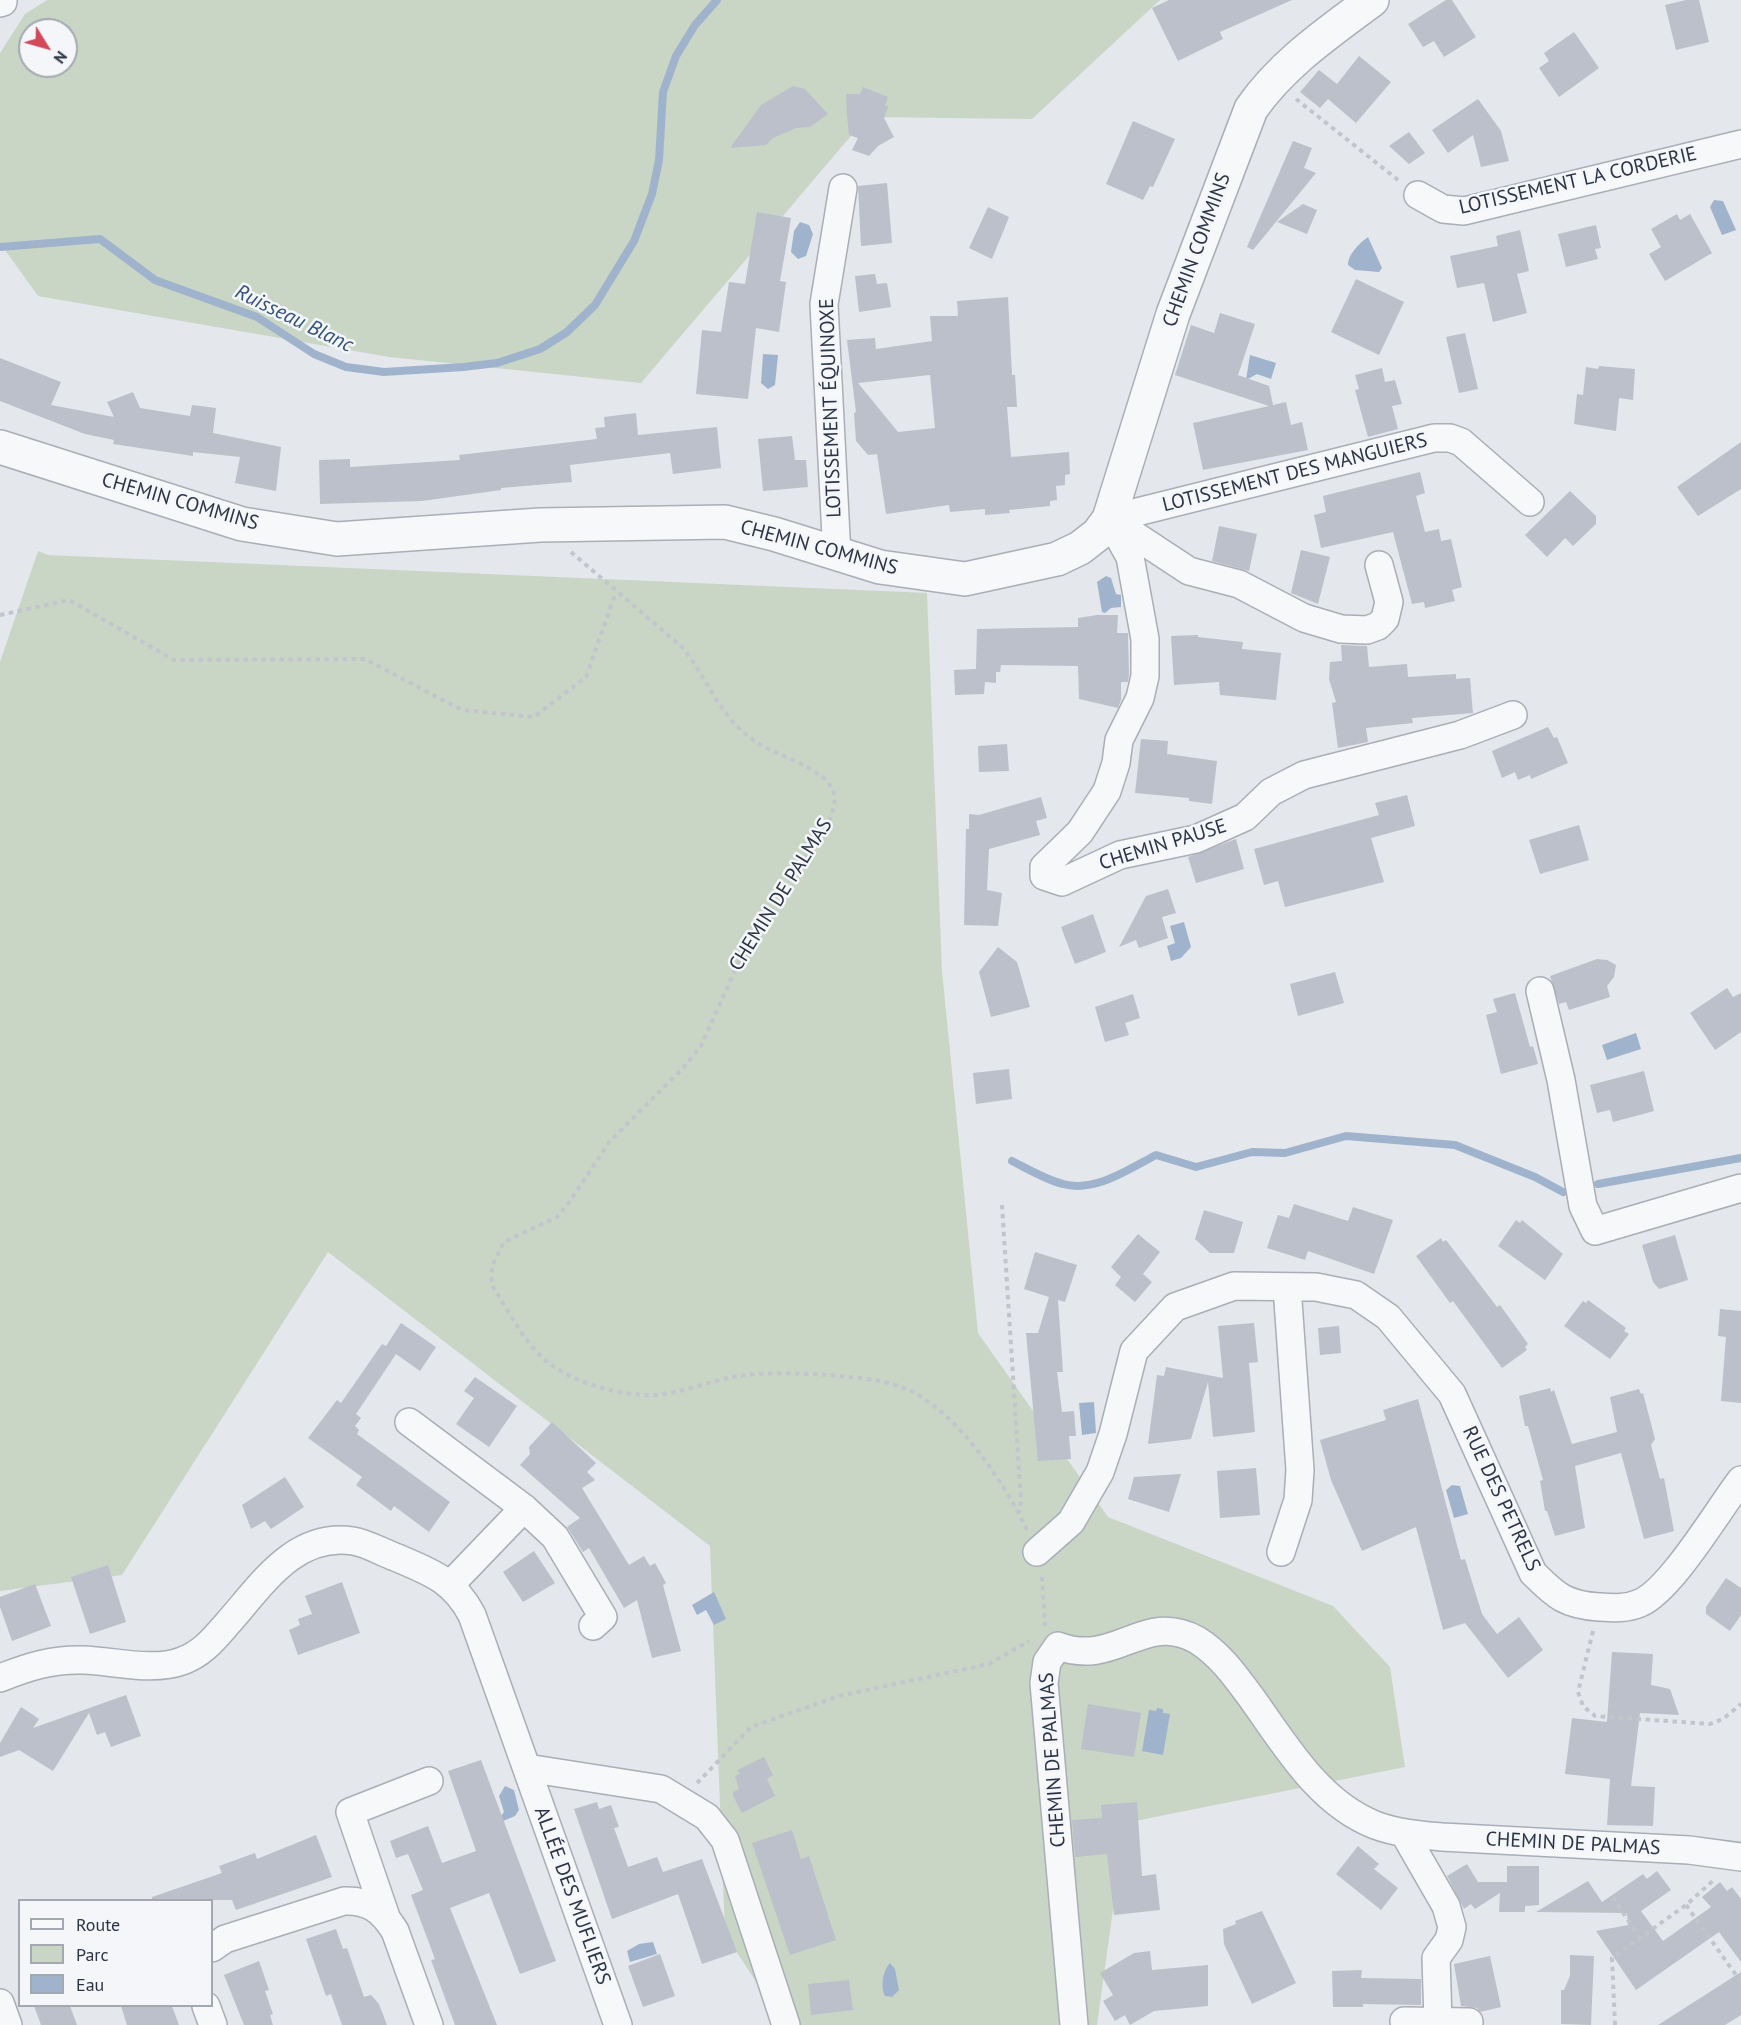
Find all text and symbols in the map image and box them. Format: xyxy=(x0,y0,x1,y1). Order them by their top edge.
north arrow xyxy=(18,18,78,78)
text: N xyxy=(50,47,72,68)
street label: LOTISSEMENT LA CORDERIE xyxy=(1457,142,1699,220)
street label: CHEMIN COMMINS xyxy=(1158,170,1236,330)
water label: Ruisseau Blanc xyxy=(231,280,357,358)
street label: LOTISSEMENT ÉQUINOXE xyxy=(815,298,847,518)
street label: LOTISSEMENT DES MANGUIERS xyxy=(1160,428,1430,518)
street label: CHEMIN COMMINS xyxy=(99,468,261,536)
street label: CHEMIN COMMINS xyxy=(738,515,900,581)
street label: CHEMIN DE PALMAS xyxy=(724,814,838,976)
street label: CHEMIN PAUSE xyxy=(1096,814,1230,876)
street label: RUE DES PETRELS xyxy=(1457,1423,1545,1575)
street label: CHEMIN DE PALMAS xyxy=(1035,1672,1071,1848)
street label: ALLÉE DES MUFLIERS xyxy=(529,1804,615,1988)
street label: CHEMIN DE PALMAS xyxy=(1485,1827,1661,1861)
legend xyxy=(18,1899,213,2007)
text: Route xyxy=(76,1913,120,1936)
text: Parc xyxy=(76,1943,109,1966)
text: Eau xyxy=(76,1973,104,1996)

